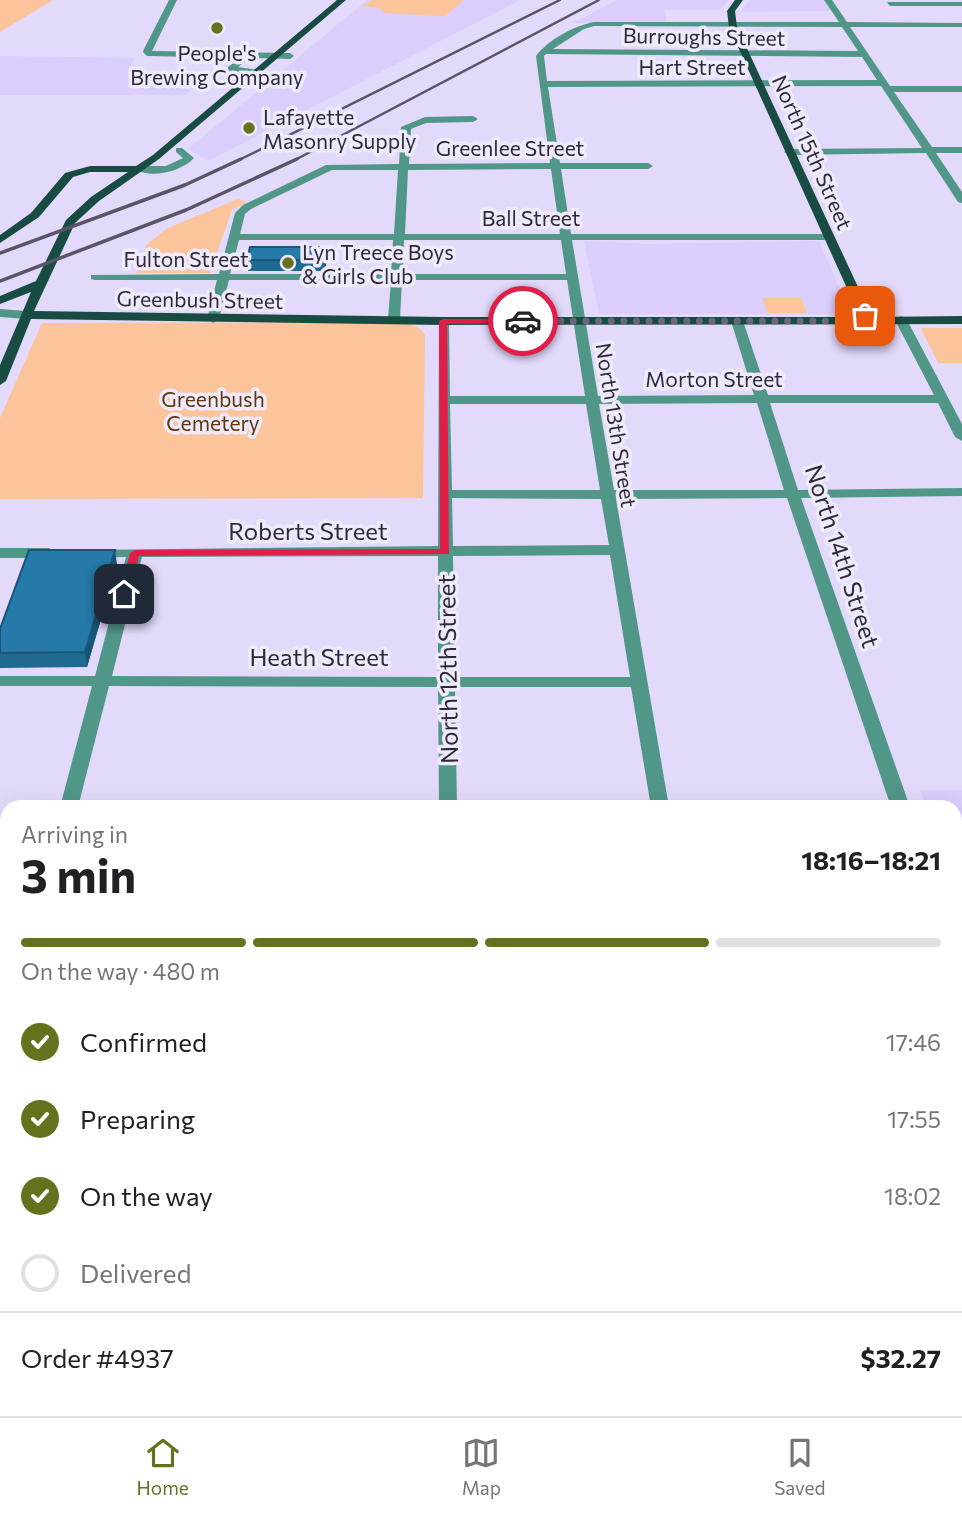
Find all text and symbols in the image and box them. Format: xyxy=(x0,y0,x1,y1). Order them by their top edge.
marker: People's Brewing Company xyxy=(209,20,225,36)
street label: Burroughs Street xyxy=(623,22,785,50)
place label: People's Brewing Company xyxy=(130,40,304,89)
street label: Hart Street xyxy=(638,54,746,79)
street label: North 15th Street xyxy=(768,71,858,233)
place label: Lafayette Masonry Supply xyxy=(263,104,417,153)
marker: Lafayette Masonry Supply xyxy=(241,120,257,136)
street label: Greenlee Street xyxy=(436,135,584,160)
street label: Ball Street xyxy=(482,205,580,230)
place label: Lyn Treece Boys & Girls Club xyxy=(302,239,454,288)
street label: Fulton Street xyxy=(123,246,249,271)
marker: Lyn Treece Boys & Girls Club xyxy=(280,255,296,271)
street label: Greenbush Street xyxy=(116,285,284,313)
courier xyxy=(488,286,558,356)
pin xyxy=(835,286,895,346)
icon: bag xyxy=(846,297,884,335)
icon: car xyxy=(504,302,542,340)
street label: North 13th Street xyxy=(592,341,642,509)
street label: Morton Street xyxy=(645,366,783,391)
park label: Greenbush Cemetery xyxy=(161,386,265,435)
street label: North 14th Street xyxy=(800,461,886,651)
street label: Roberts Street xyxy=(228,516,388,545)
pin xyxy=(94,564,154,624)
street label: North 12th Street xyxy=(431,574,463,764)
icon: home xyxy=(105,575,143,613)
street label: Heath Street xyxy=(249,642,389,671)
text: Arriving in xyxy=(21,820,128,848)
text: 18:16–18:21 xyxy=(801,844,941,875)
text: 3 min xyxy=(21,846,136,902)
text: On the way · 480 m xyxy=(21,957,220,985)
icon: check xyxy=(21,1023,59,1061)
text: Confirmed xyxy=(80,1026,207,1057)
text: 17:46 xyxy=(886,1028,941,1056)
icon: check xyxy=(21,1100,59,1138)
text: Preparing xyxy=(80,1103,195,1134)
text: 17:55 xyxy=(887,1105,941,1133)
icon: check xyxy=(21,1177,59,1215)
text: On the way xyxy=(80,1180,213,1211)
text: 18:02 xyxy=(884,1182,941,1210)
text: Delivered xyxy=(80,1257,191,1288)
text: Order #4937 xyxy=(21,1342,174,1373)
text: $32.27 xyxy=(860,1342,941,1373)
tab: Home xyxy=(137,1434,189,1499)
tab: Map xyxy=(462,1434,501,1499)
tab: Saved xyxy=(774,1434,825,1499)

